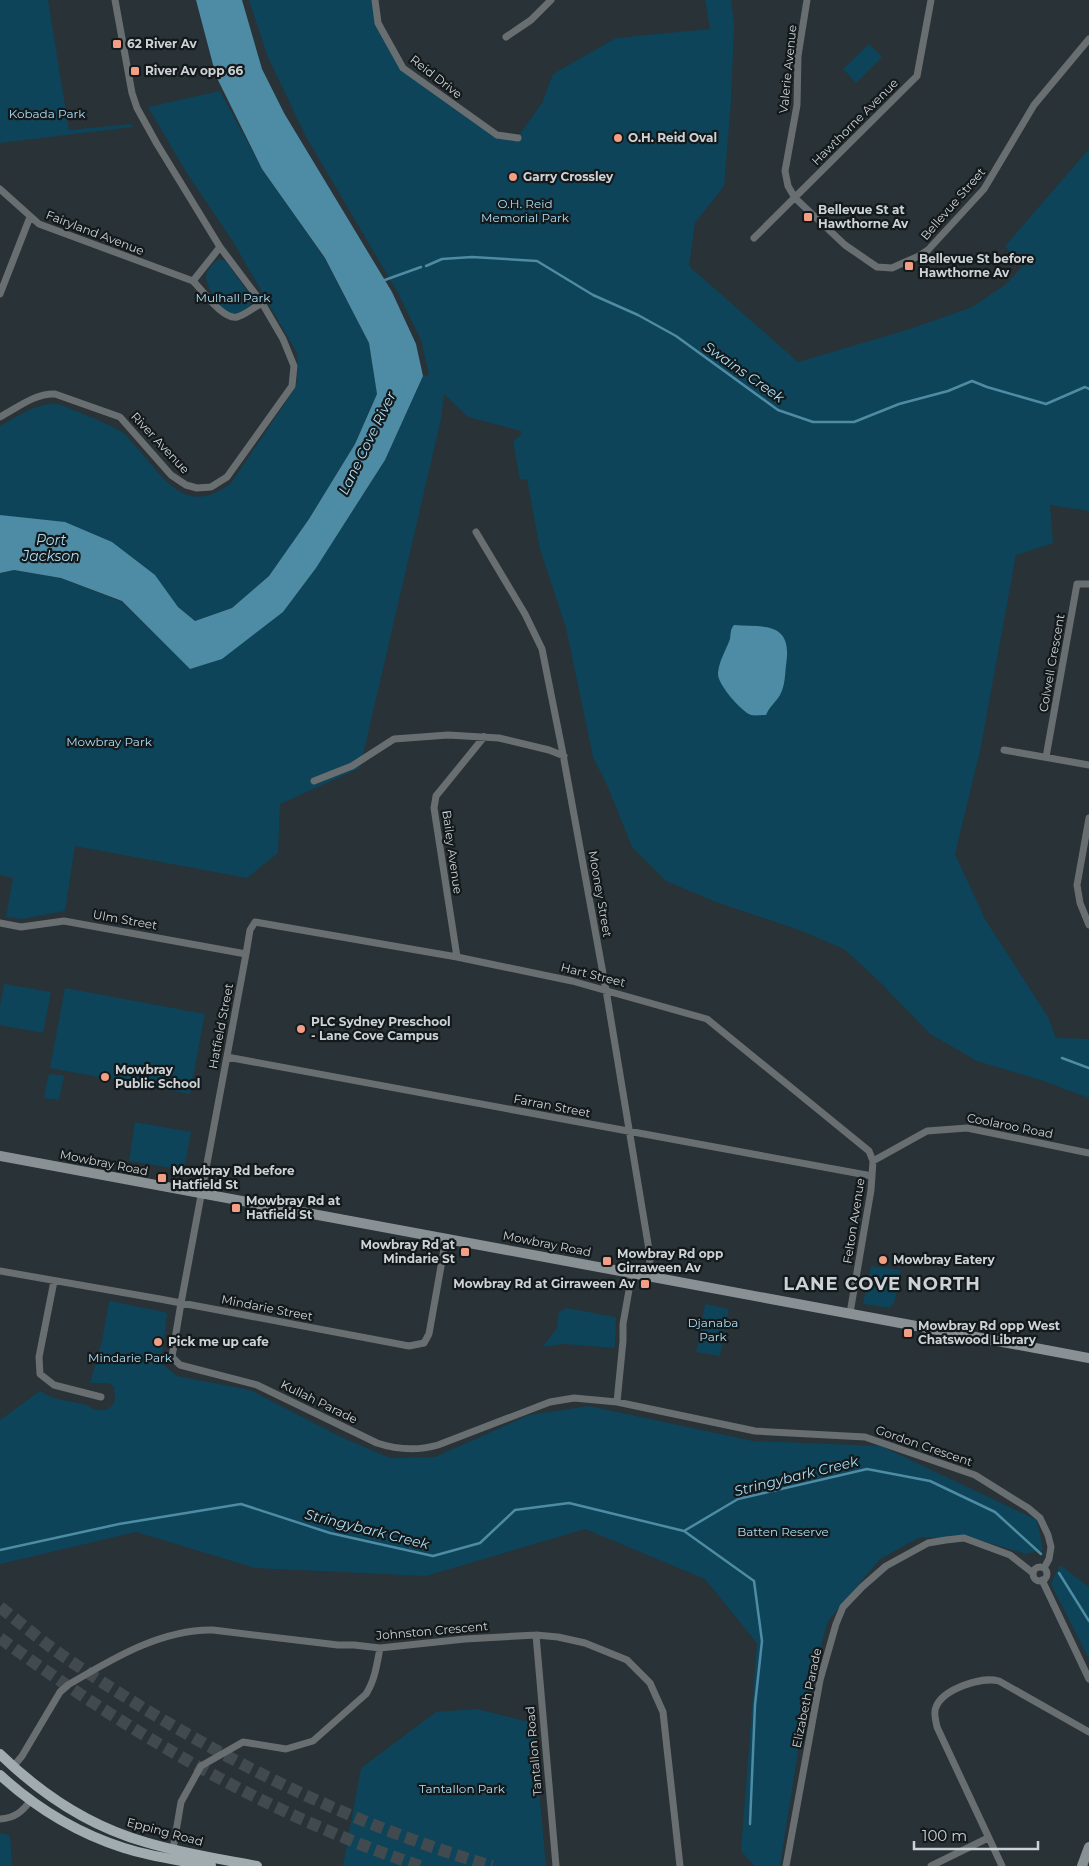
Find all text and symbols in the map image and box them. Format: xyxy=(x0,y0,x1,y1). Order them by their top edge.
street label: Valerie Avenue xyxy=(775,24,800,114)
place label: 62 River Av xyxy=(127,36,198,51)
marker: 62 River Av xyxy=(111,38,123,50)
street label: Reid Drive xyxy=(407,52,465,102)
place label: River Av opp 66 xyxy=(145,63,243,78)
marker: River Av opp 66 xyxy=(129,65,141,77)
street label: Hawthorne Avenue xyxy=(808,75,901,168)
park label: Kobada Park xyxy=(9,106,86,121)
place label: O.H. Reid Oval xyxy=(628,130,717,145)
marker: O.H. Reid Oval xyxy=(612,132,624,144)
street label: Bellevue Street xyxy=(917,164,988,243)
place label: Garry Crossley xyxy=(523,169,614,184)
marker: Garry Crossley xyxy=(507,171,519,183)
park label: O.H. Reid Memorial Park xyxy=(481,196,570,225)
place label: Bellevue St at Hawthorne Av xyxy=(818,202,909,231)
street label: Fairyland Avenue xyxy=(44,207,146,258)
marker: Bellevue St at Hawthorne Av xyxy=(802,211,814,223)
place label: Bellevue St before Hawthorne Av xyxy=(919,251,1034,280)
marker: Bellevue St before Hawthorne Av xyxy=(903,260,915,272)
park label: Mulhall Park xyxy=(196,290,271,305)
water label: Swains Creek xyxy=(700,338,788,407)
water label: Lane Cove River xyxy=(334,388,400,497)
street label: River Avenue xyxy=(128,409,193,477)
water label: Port Jackson xyxy=(21,531,80,565)
street label: Colwell Crescent xyxy=(1035,613,1068,713)
park label: Mowbray Park xyxy=(66,734,153,749)
street label: Bailey Avenue xyxy=(439,809,466,895)
street label: Mooney Street xyxy=(585,849,616,939)
street label: Ulm Street xyxy=(92,906,158,933)
street label: Hart Street xyxy=(559,959,627,990)
street label: Hatfield Street xyxy=(205,982,236,1070)
place label: PLC Sydney Preschool - Lane Cove Campus xyxy=(311,1014,451,1043)
marker: PLC Sydney Preschool - Lane Cove Campus xyxy=(295,1023,307,1035)
place label: Mowbray Public School xyxy=(115,1062,200,1091)
marker: Mowbray Public School xyxy=(99,1071,111,1083)
street label: Farran Street xyxy=(512,1091,592,1120)
street label: Coolaroo Road xyxy=(966,1110,1055,1141)
street label: Mowbray Road xyxy=(59,1147,150,1178)
place label: Mowbray Rd before Hatfield St xyxy=(172,1163,295,1192)
marker: Mowbray Rd before Hatfield St xyxy=(156,1172,168,1184)
street label: Felton Avenue xyxy=(839,1177,868,1265)
place label: Mowbray Rd at Hatfield St xyxy=(246,1193,341,1222)
marker: Mowbray Rd at Hatfield St xyxy=(230,1202,242,1214)
street label: Mowbray Road xyxy=(502,1228,593,1259)
place label: Mowbray Rd at Mindarie St xyxy=(361,1237,456,1266)
marker: Mowbray Rd at Mindarie St xyxy=(459,1246,471,1258)
place label: Mowbray Rd opp Girraween Av xyxy=(617,1246,723,1275)
place label: Mowbray Eatery xyxy=(893,1252,995,1267)
marker: Mowbray Eatery xyxy=(877,1254,889,1266)
marker: Mowbray Rd opp Girraween Av xyxy=(601,1255,613,1267)
district label: LANE COVE NORTH xyxy=(783,1273,981,1295)
place label: Mowbray Rd at Girraween Av xyxy=(453,1276,636,1291)
marker: Mowbray Rd at Girraween Av xyxy=(639,1278,651,1290)
street label: Mindarie Street xyxy=(220,1291,314,1324)
park label: Djanaba Park xyxy=(688,1315,738,1344)
place label: Mowbray Rd opp West Chatswood Library xyxy=(918,1318,1061,1347)
marker: Mowbray Rd opp West Chatswood Library xyxy=(902,1327,914,1339)
place label: Pick me up cafe xyxy=(168,1334,269,1349)
marker: Pick me up cafe xyxy=(152,1336,164,1348)
park label: Mindarie Park xyxy=(88,1350,173,1365)
street label: Kullah Parade xyxy=(278,1377,360,1427)
street label: Gordon Crescent xyxy=(874,1422,975,1469)
water label: Stringybark Creek xyxy=(732,1452,861,1500)
water label: Stringybark Creek xyxy=(303,1505,432,1553)
park label: Batten Reserve xyxy=(737,1524,829,1539)
street label: Johnston Crescent xyxy=(374,1618,489,1643)
street label: Elizabeth Parade xyxy=(789,1647,824,1749)
street label: Tantallon Road xyxy=(522,1706,545,1797)
park label: Tantallon Park xyxy=(419,1781,506,1796)
street label: Epping Road xyxy=(125,1814,205,1849)
scale bar xyxy=(914,1818,1038,1850)
text: 100 m xyxy=(922,1826,967,1845)

